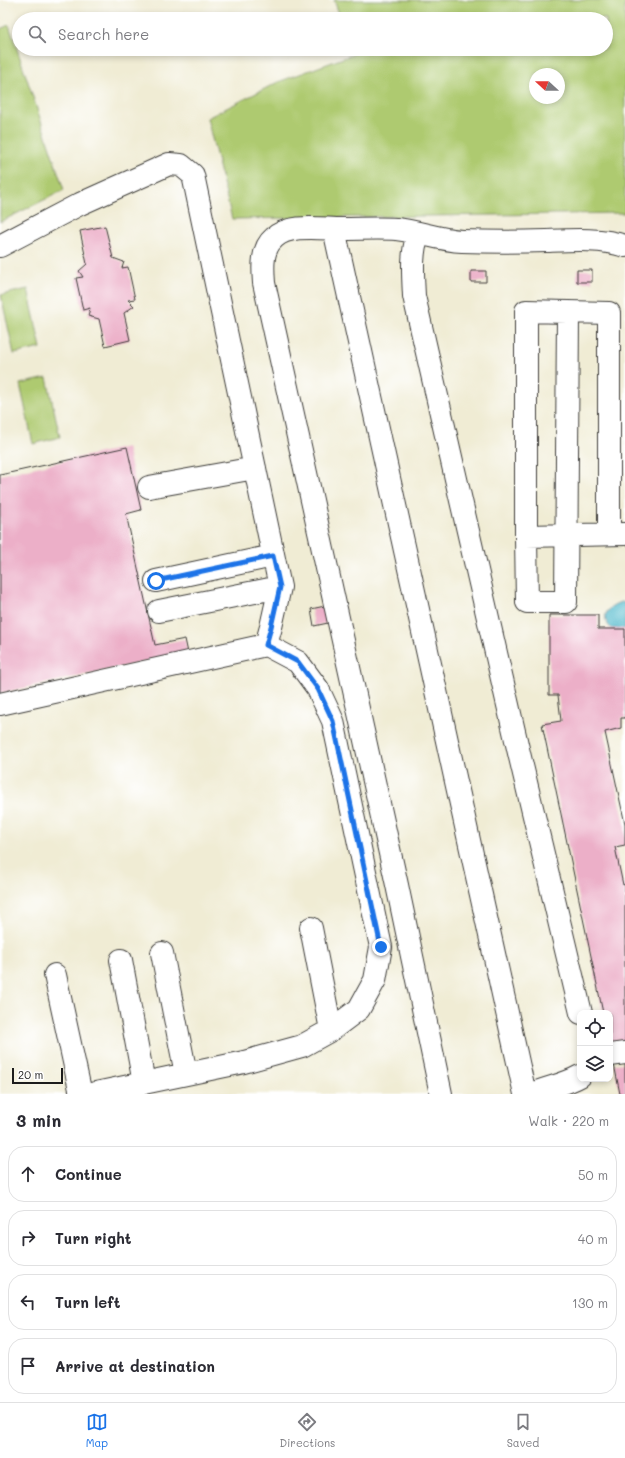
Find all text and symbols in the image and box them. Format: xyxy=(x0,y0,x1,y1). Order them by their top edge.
search box xyxy=(12,12,613,56)
icon: search xyxy=(26,23,48,45)
text: Search here xyxy=(58,24,149,44)
north arrow xyxy=(529,68,565,104)
route start xyxy=(147,572,165,590)
route end xyxy=(372,938,390,956)
map controls xyxy=(577,1010,613,1082)
button: locate xyxy=(577,1010,613,1046)
button: layers xyxy=(577,1046,613,1082)
scale bar xyxy=(12,1066,63,1085)
text: 20 m xyxy=(18,1067,43,1082)
text: 3 min xyxy=(16,1109,61,1131)
text: Walk · 220 m xyxy=(528,1112,609,1129)
icon: ahead xyxy=(17,1163,39,1185)
text: Continue xyxy=(55,1164,122,1184)
text: 50 m xyxy=(578,1166,608,1183)
icon: right xyxy=(17,1227,39,1249)
text: Turn right xyxy=(55,1228,132,1248)
text: 40 m xyxy=(578,1230,608,1247)
icon: left xyxy=(17,1291,39,1313)
text: Turn left xyxy=(55,1292,120,1312)
text: 130 m xyxy=(572,1294,608,1311)
icon: arrive xyxy=(17,1355,39,1377)
text: Arrive at destination xyxy=(55,1356,215,1376)
tab: Map xyxy=(86,1411,108,1450)
tab: Directions xyxy=(279,1411,335,1450)
tab: Saved xyxy=(507,1411,539,1450)

